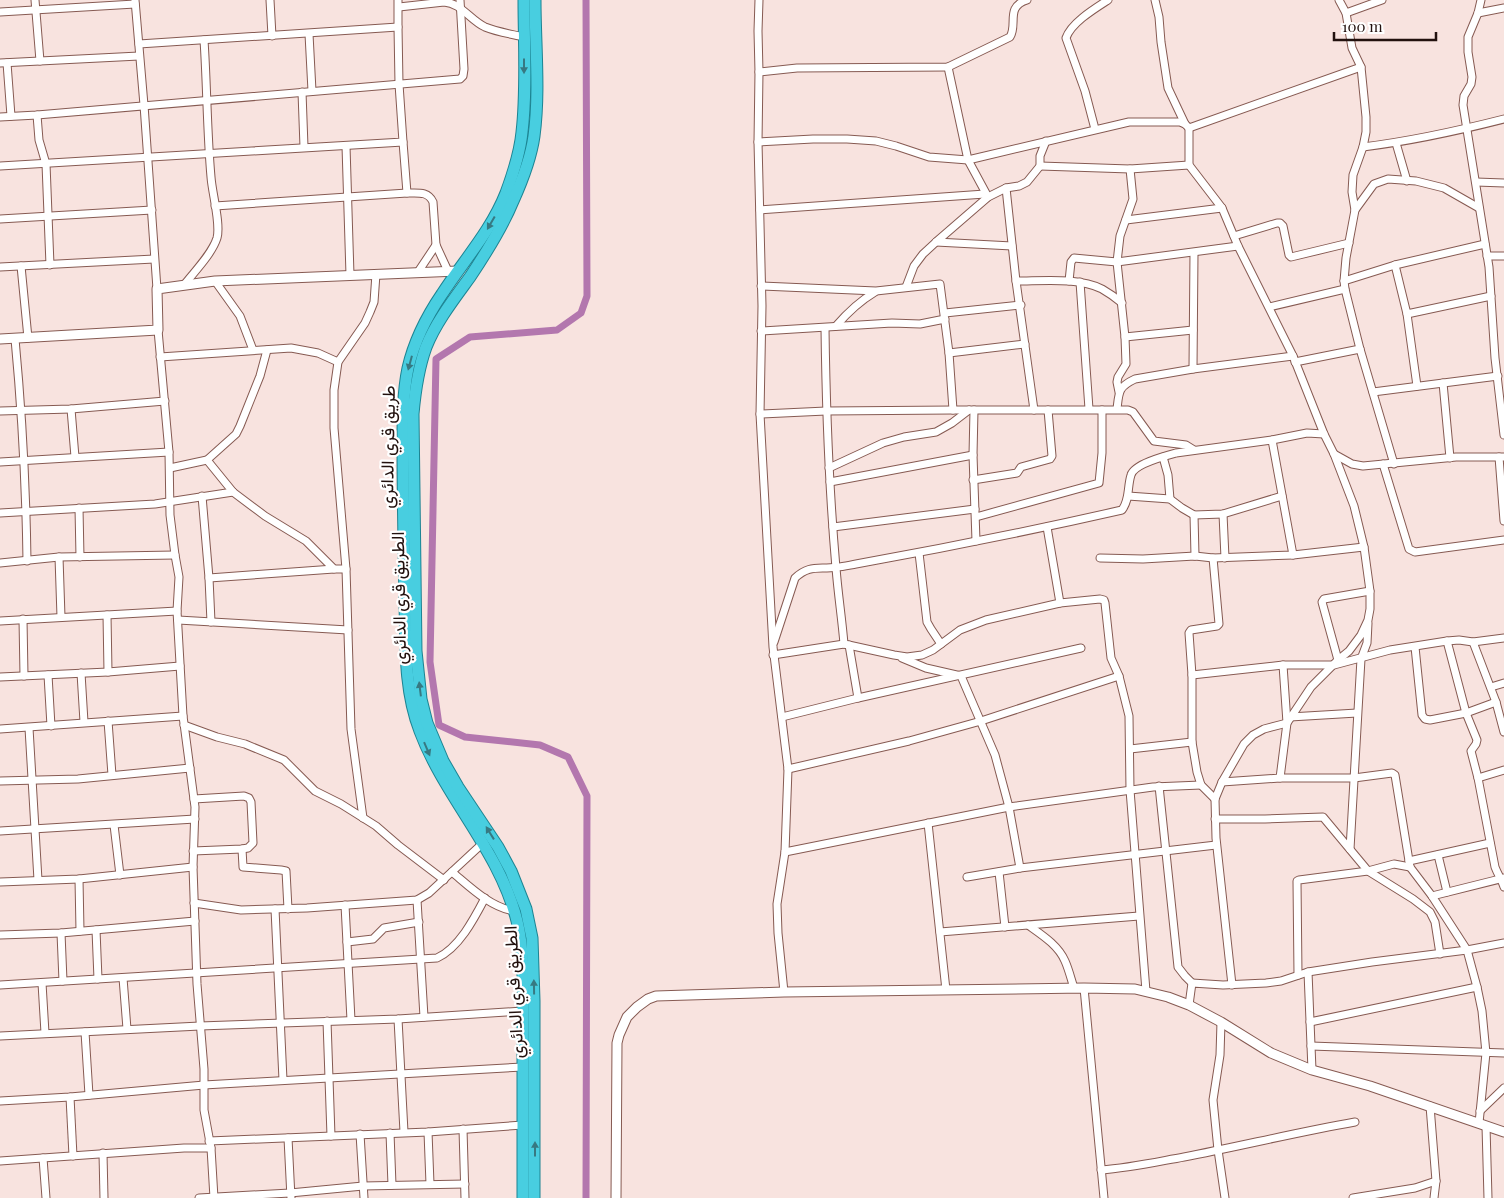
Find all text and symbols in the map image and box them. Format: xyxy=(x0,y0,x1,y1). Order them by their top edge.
scale bar xyxy=(1334,10,1436,42)
text: 100 m xyxy=(1342,16,1383,36)
one-way arrow xyxy=(520,58,528,74)
one-way arrow xyxy=(487,215,495,230)
one-way arrow xyxy=(406,355,414,370)
street label: طريق قري الدائري xyxy=(374,385,404,509)
street label: الطريق قري الدائري xyxy=(385,531,415,665)
one-way arrow xyxy=(416,680,424,696)
one-way arrow xyxy=(424,742,432,756)
one-way arrow xyxy=(485,827,494,840)
street label: الطريق قري الدائري xyxy=(498,925,532,1059)
one-way arrow xyxy=(530,979,538,995)
one-way arrow xyxy=(531,1141,539,1157)

